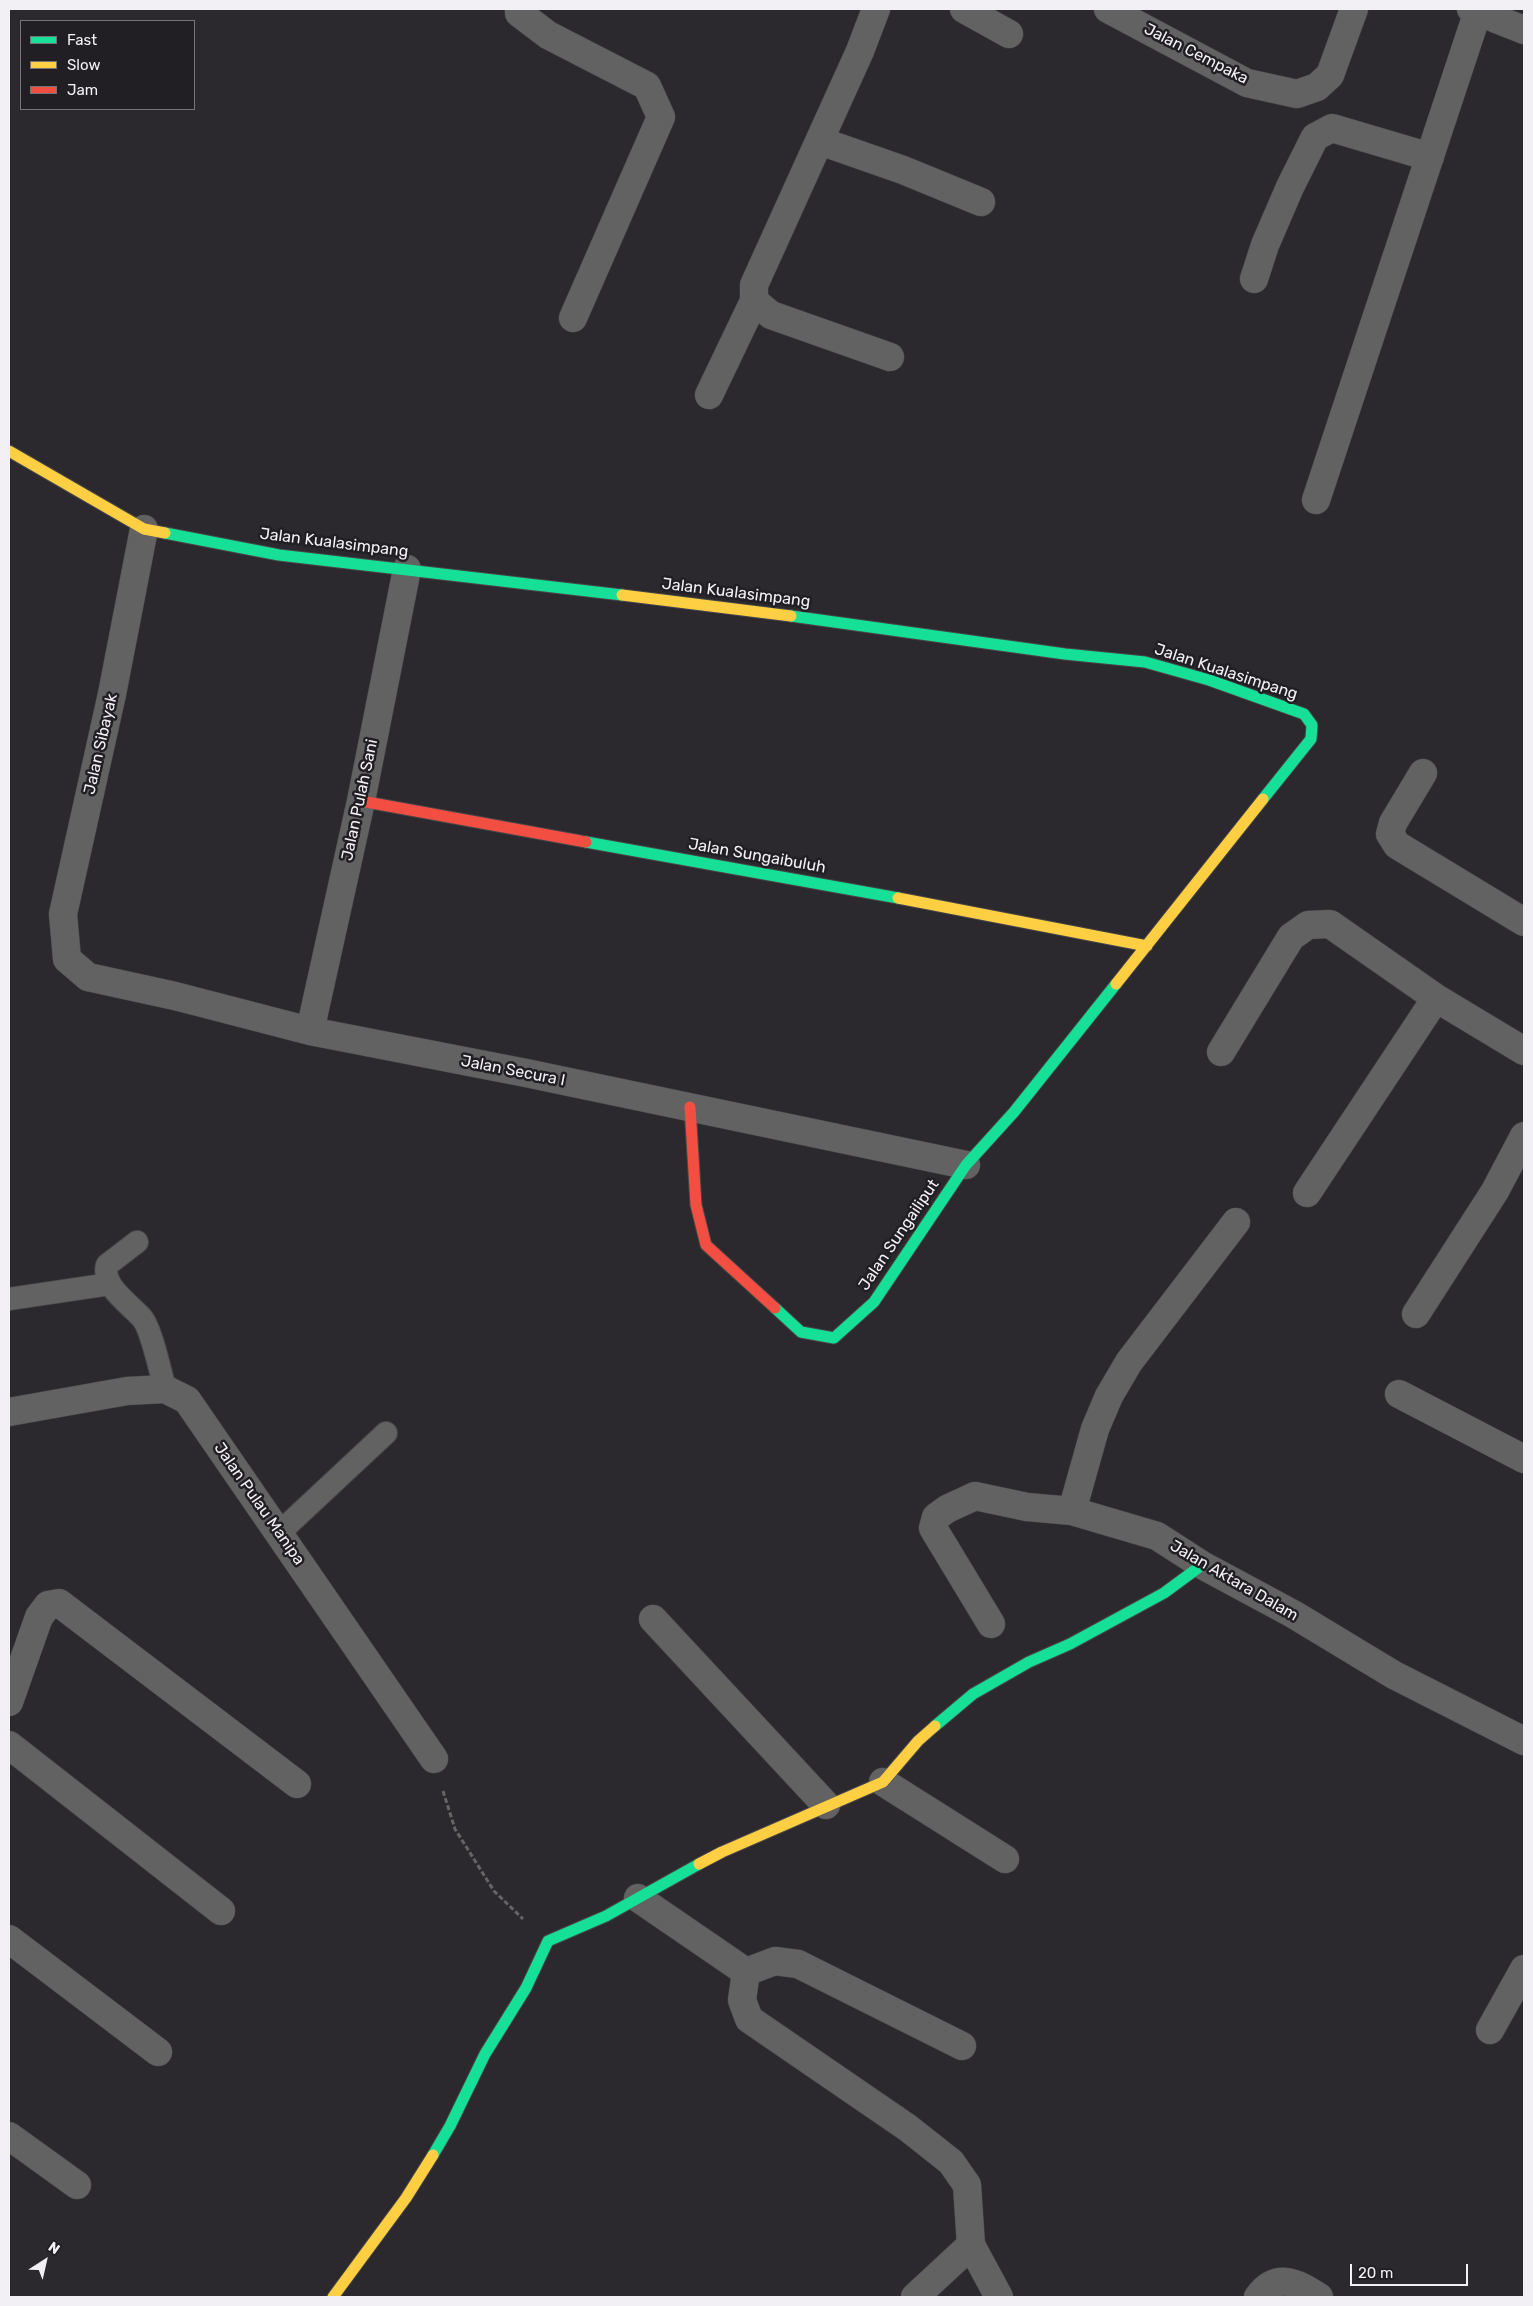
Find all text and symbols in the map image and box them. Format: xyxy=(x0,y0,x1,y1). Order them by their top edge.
street label: Jalan Cempaka xyxy=(1141,19,1251,89)
legend xyxy=(20,20,195,110)
text: Fast xyxy=(67,31,97,49)
text: Slow xyxy=(67,56,100,74)
text: Jam xyxy=(67,81,98,99)
street label: Jalan Kualasimpang xyxy=(259,524,409,562)
street label: Jalan Kualasimpang xyxy=(661,574,811,612)
street label: Jalan Kualasimpang xyxy=(1152,640,1300,704)
street label: Jalan Sibayak xyxy=(80,692,122,796)
street label: Jalan Pulah Sani xyxy=(338,737,382,863)
street label: Jalan Sungaibuluh xyxy=(687,834,827,878)
street label: Jalan Secura I xyxy=(459,1051,567,1091)
street label: Jalan Sungailiput xyxy=(855,1176,943,1294)
street label: Jalan Pulau Manipa xyxy=(210,1439,308,1569)
street label: Jalan Aktara Dalam xyxy=(1166,1536,1302,1626)
north arrow xyxy=(20,2236,70,2286)
text: N xyxy=(45,2238,63,2258)
scale bar xyxy=(1353,2254,1470,2286)
text: 20 m xyxy=(1358,2264,1393,2282)

